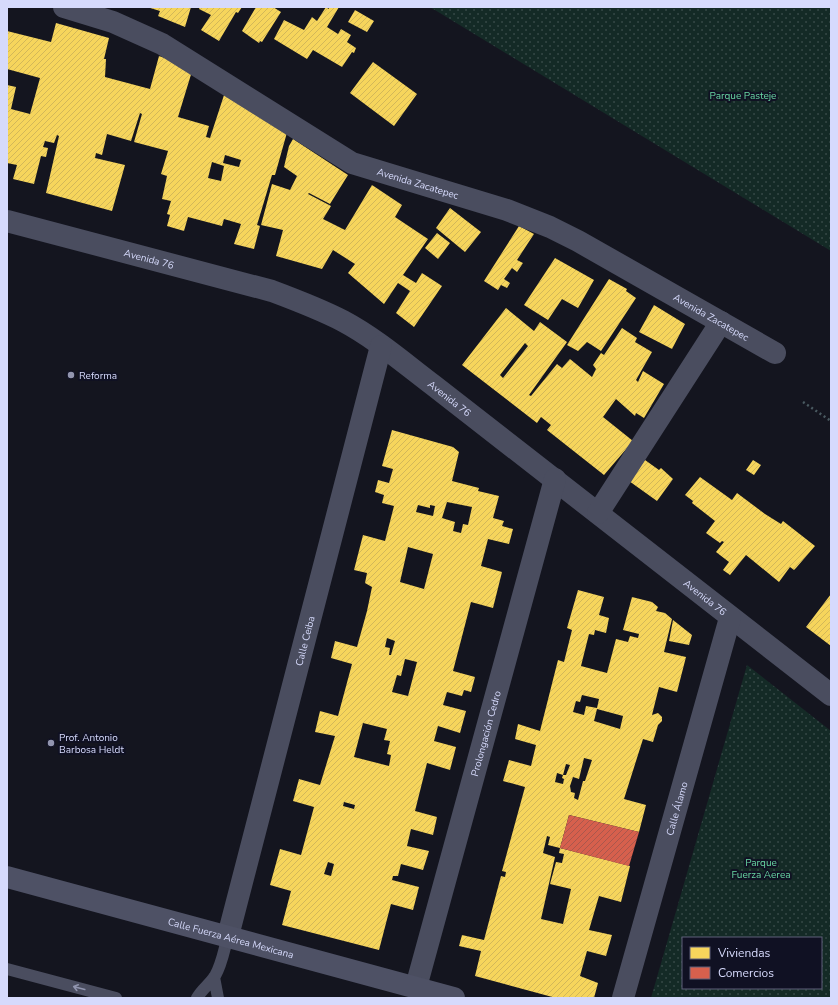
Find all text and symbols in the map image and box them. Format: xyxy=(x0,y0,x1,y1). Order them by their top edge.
park label: Parque Pasteje xyxy=(710,89,776,103)
street label: Avenida Zacatepec xyxy=(375,165,461,203)
street label: Avenida 76 xyxy=(122,246,175,273)
street label: Avenida Zacatepec xyxy=(670,291,751,345)
place label: Reforma xyxy=(79,369,117,383)
marker: Reforma xyxy=(66,370,76,380)
street label: Avenida 76 xyxy=(425,378,474,420)
street label: Avenida 76 xyxy=(680,577,729,619)
street label: Calle Ceiba xyxy=(292,615,319,667)
street label: Prolongación Cedro xyxy=(468,689,505,778)
place label: Prof. Antonio Barbosa Heldt xyxy=(59,731,124,757)
marker: Prof. Antonio Barbosa Heldt xyxy=(46,738,56,748)
street label: Calle Álamo xyxy=(663,780,692,837)
park label: Parque Fuerza Aerea xyxy=(731,856,791,882)
street label: Calle Fuerza Aérea Mexicana xyxy=(166,915,295,962)
legend xyxy=(682,937,822,989)
text: Viviendas xyxy=(717,945,771,961)
text: Comercios xyxy=(718,965,774,981)
one-way arrow xyxy=(72,984,85,991)

